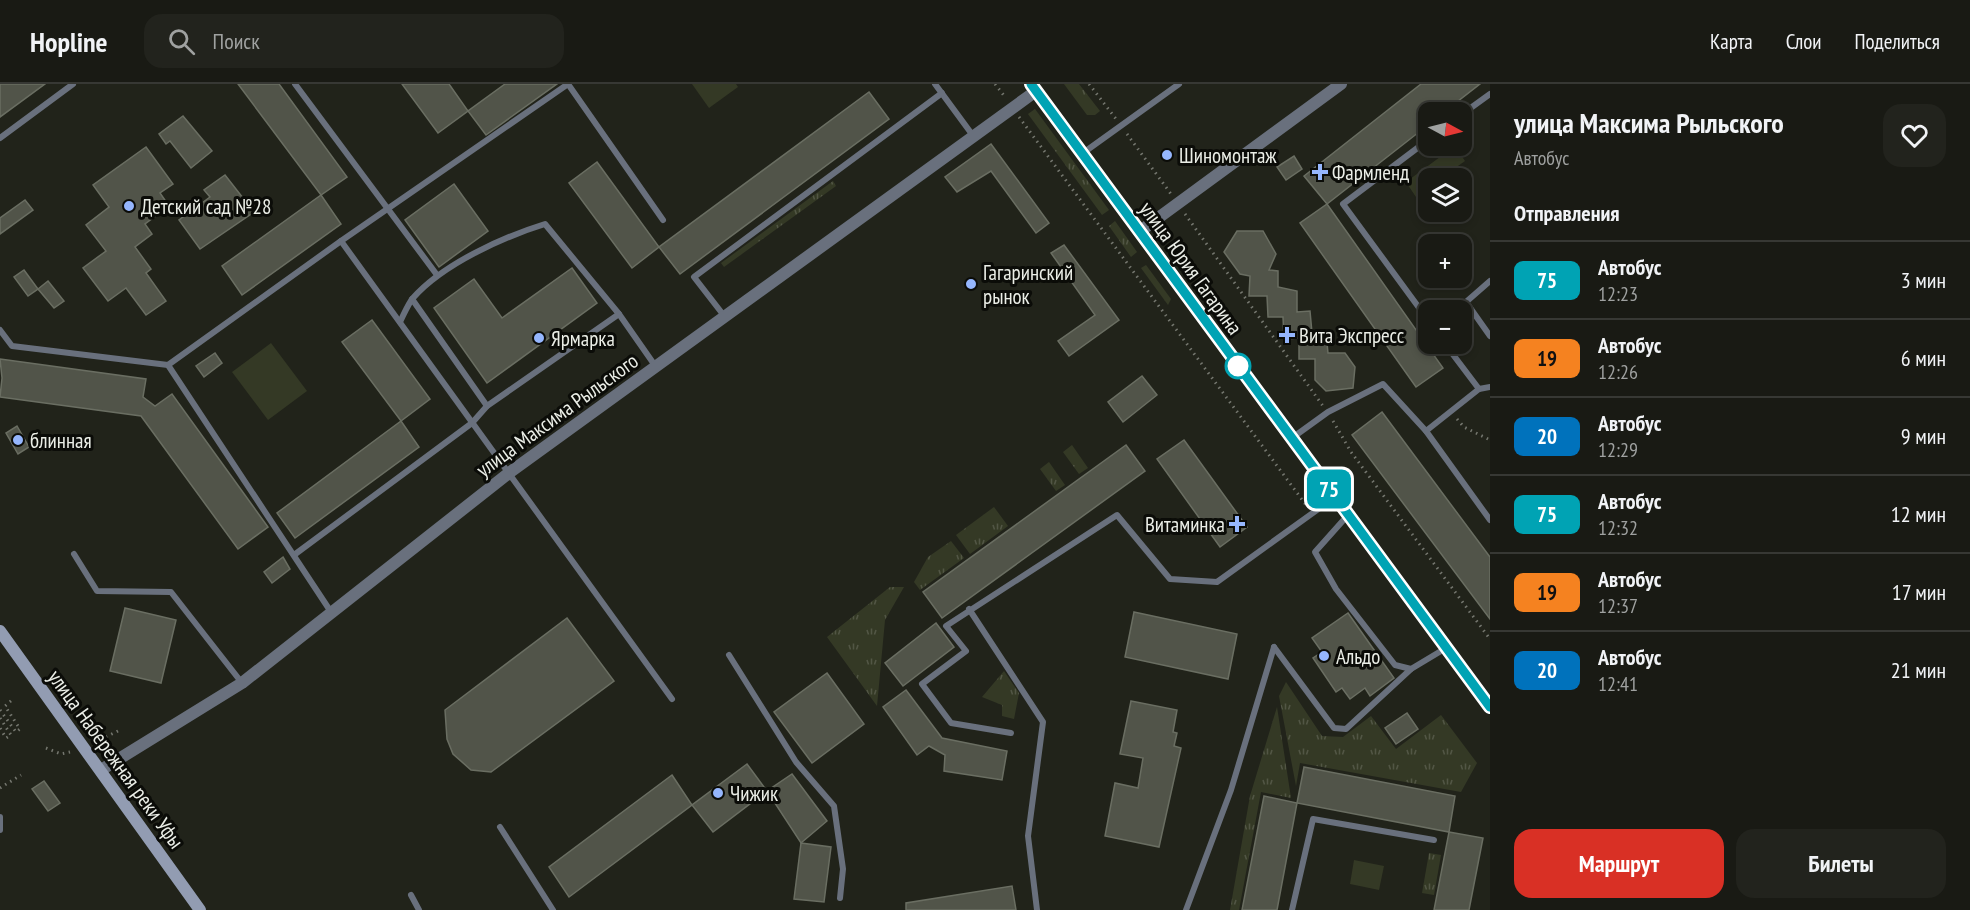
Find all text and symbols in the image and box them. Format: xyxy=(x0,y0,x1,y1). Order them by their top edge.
search box xyxy=(144,14,564,68)
text: Hopline xyxy=(30,23,108,60)
icon: search xyxy=(165,25,198,58)
text: Поиск xyxy=(213,27,260,55)
text: Карта xyxy=(1710,28,1753,55)
text: Слои xyxy=(1786,28,1821,55)
text: Поделиться xyxy=(1854,28,1940,55)
north arrow xyxy=(1418,102,1472,156)
map controls xyxy=(1418,102,1472,354)
text: улица Максима Рыльского xyxy=(1514,104,1784,141)
button: heart xyxy=(1883,104,1946,167)
place label: Шиномонтаж xyxy=(1179,142,1277,169)
text: Автобус xyxy=(1514,145,1569,171)
marker: Шиномонтаж xyxy=(1160,148,1174,162)
place label: Фармленд xyxy=(1332,159,1409,186)
marker: Фармленд xyxy=(1313,165,1327,179)
button: layers xyxy=(1418,168,1472,222)
place label: Детский сад №28 xyxy=(141,193,271,220)
street label: улица Юрия Гагарина xyxy=(1134,196,1248,340)
marker: Детский сад №28 xyxy=(122,199,136,213)
text: Отправления xyxy=(1514,199,1620,227)
button: + xyxy=(1418,234,1472,288)
text: Автобус xyxy=(1598,253,1661,281)
place label: Гагаринский рынок xyxy=(983,259,1073,310)
text: 3 мин xyxy=(1901,266,1946,294)
text: 75 xyxy=(1537,267,1557,294)
marker: Гагаринский рынок xyxy=(964,277,978,291)
text: 12:23 xyxy=(1598,281,1638,307)
button: − xyxy=(1418,300,1472,354)
place label: Вита Экспресс xyxy=(1299,322,1405,349)
place label: Ярмарка xyxy=(551,325,615,352)
marker: Вита Экспресс xyxy=(1280,328,1294,342)
marker: Ярмарка xyxy=(532,331,546,345)
text: Автобус xyxy=(1598,331,1661,359)
text: 6 мин xyxy=(1901,344,1946,372)
text: 19 xyxy=(1537,345,1557,372)
street label: улица Максима Рыльского xyxy=(471,347,643,483)
unlabelled marker xyxy=(1225,353,1251,379)
text: 12:26 xyxy=(1598,359,1638,385)
text: Автобус xyxy=(1598,409,1661,437)
text: 9 мин xyxy=(1901,422,1946,450)
text: 20 xyxy=(1537,423,1557,450)
place label: блинная xyxy=(30,427,92,454)
marker: блинная xyxy=(11,433,25,447)
text: 12:29 xyxy=(1598,437,1638,463)
line badge: 75 xyxy=(1302,470,1356,508)
text: 75 xyxy=(1319,476,1339,503)
text: Автобус xyxy=(1598,487,1661,515)
text: 12 мин xyxy=(1891,500,1946,528)
text: 75 xyxy=(1537,501,1557,528)
place label: Витаминка xyxy=(1145,511,1225,538)
text: 12:32 xyxy=(1598,515,1638,541)
marker: Витаминка xyxy=(1230,517,1244,531)
text: Автобус xyxy=(1598,565,1661,593)
text: 17 мин xyxy=(1892,578,1946,606)
text: 19 xyxy=(1537,579,1557,606)
text: 12:37 xyxy=(1598,593,1638,619)
place label: Альдо xyxy=(1336,643,1380,670)
text: Автобус xyxy=(1598,643,1661,671)
marker: Альдо xyxy=(1317,649,1331,663)
text: 21 мин xyxy=(1891,656,1946,684)
text: 20 xyxy=(1537,657,1557,684)
street label: улица Набережная реки Уфы xyxy=(42,664,190,854)
text: 12:41 xyxy=(1598,671,1638,697)
place label: Чижик xyxy=(730,780,778,807)
marker: Чижик xyxy=(711,786,725,800)
button: Маршрут xyxy=(1514,829,1724,898)
button: Билеты xyxy=(1736,829,1946,898)

